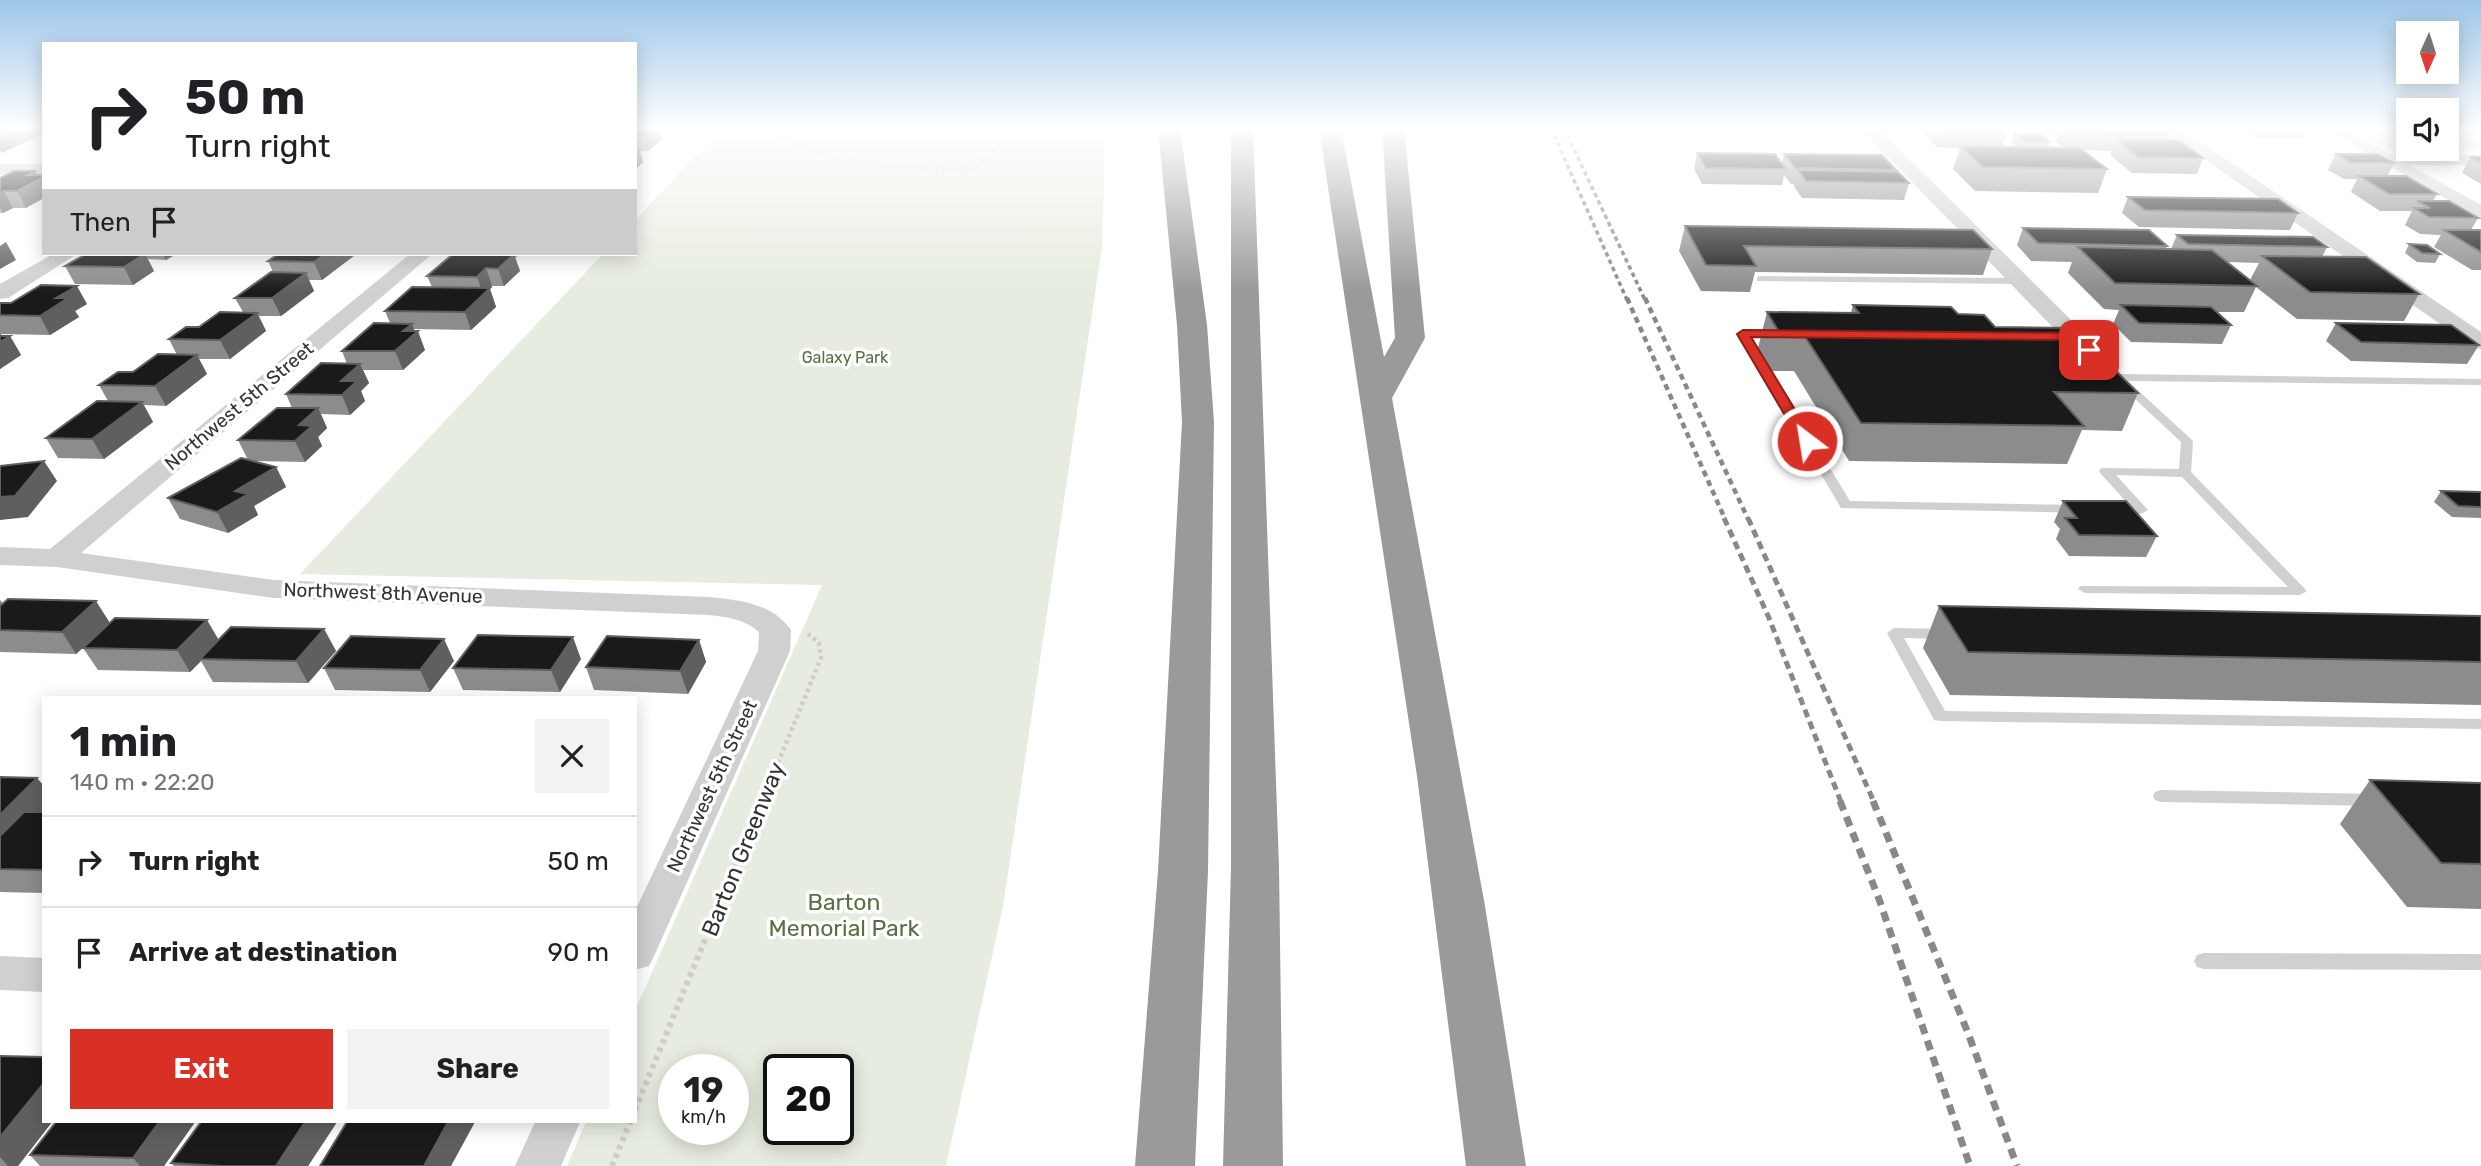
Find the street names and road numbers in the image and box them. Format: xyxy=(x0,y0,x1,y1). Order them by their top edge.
street label: Northwest 5th Street xyxy=(160,337,319,475)
street label: Northwest 8th Avenue xyxy=(283,578,483,608)
street label: Northwest 5th Street xyxy=(662,696,762,876)
street label: Barton Greenway xyxy=(695,757,791,940)

